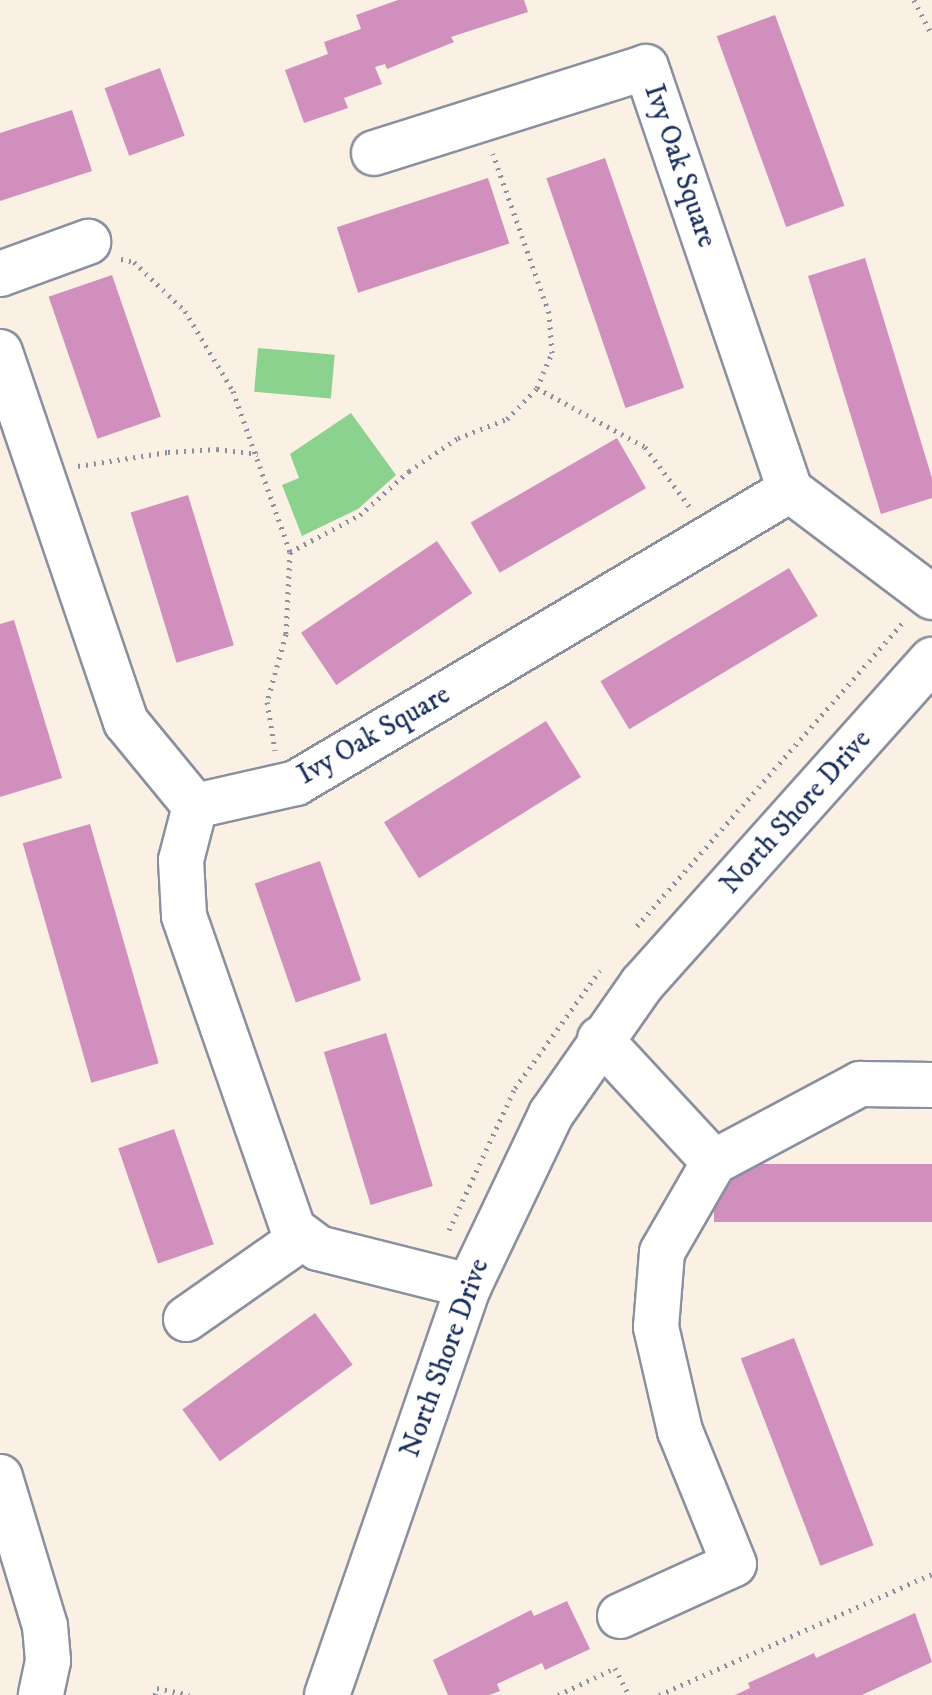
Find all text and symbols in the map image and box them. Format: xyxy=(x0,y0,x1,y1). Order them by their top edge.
street label: Ivy Oak Square xyxy=(636,80,724,252)
street label: Ivy Oak Square xyxy=(292,678,456,792)
street label: North Shore Drive xyxy=(714,723,878,901)
street label: North Shore Drive xyxy=(393,1254,497,1462)

